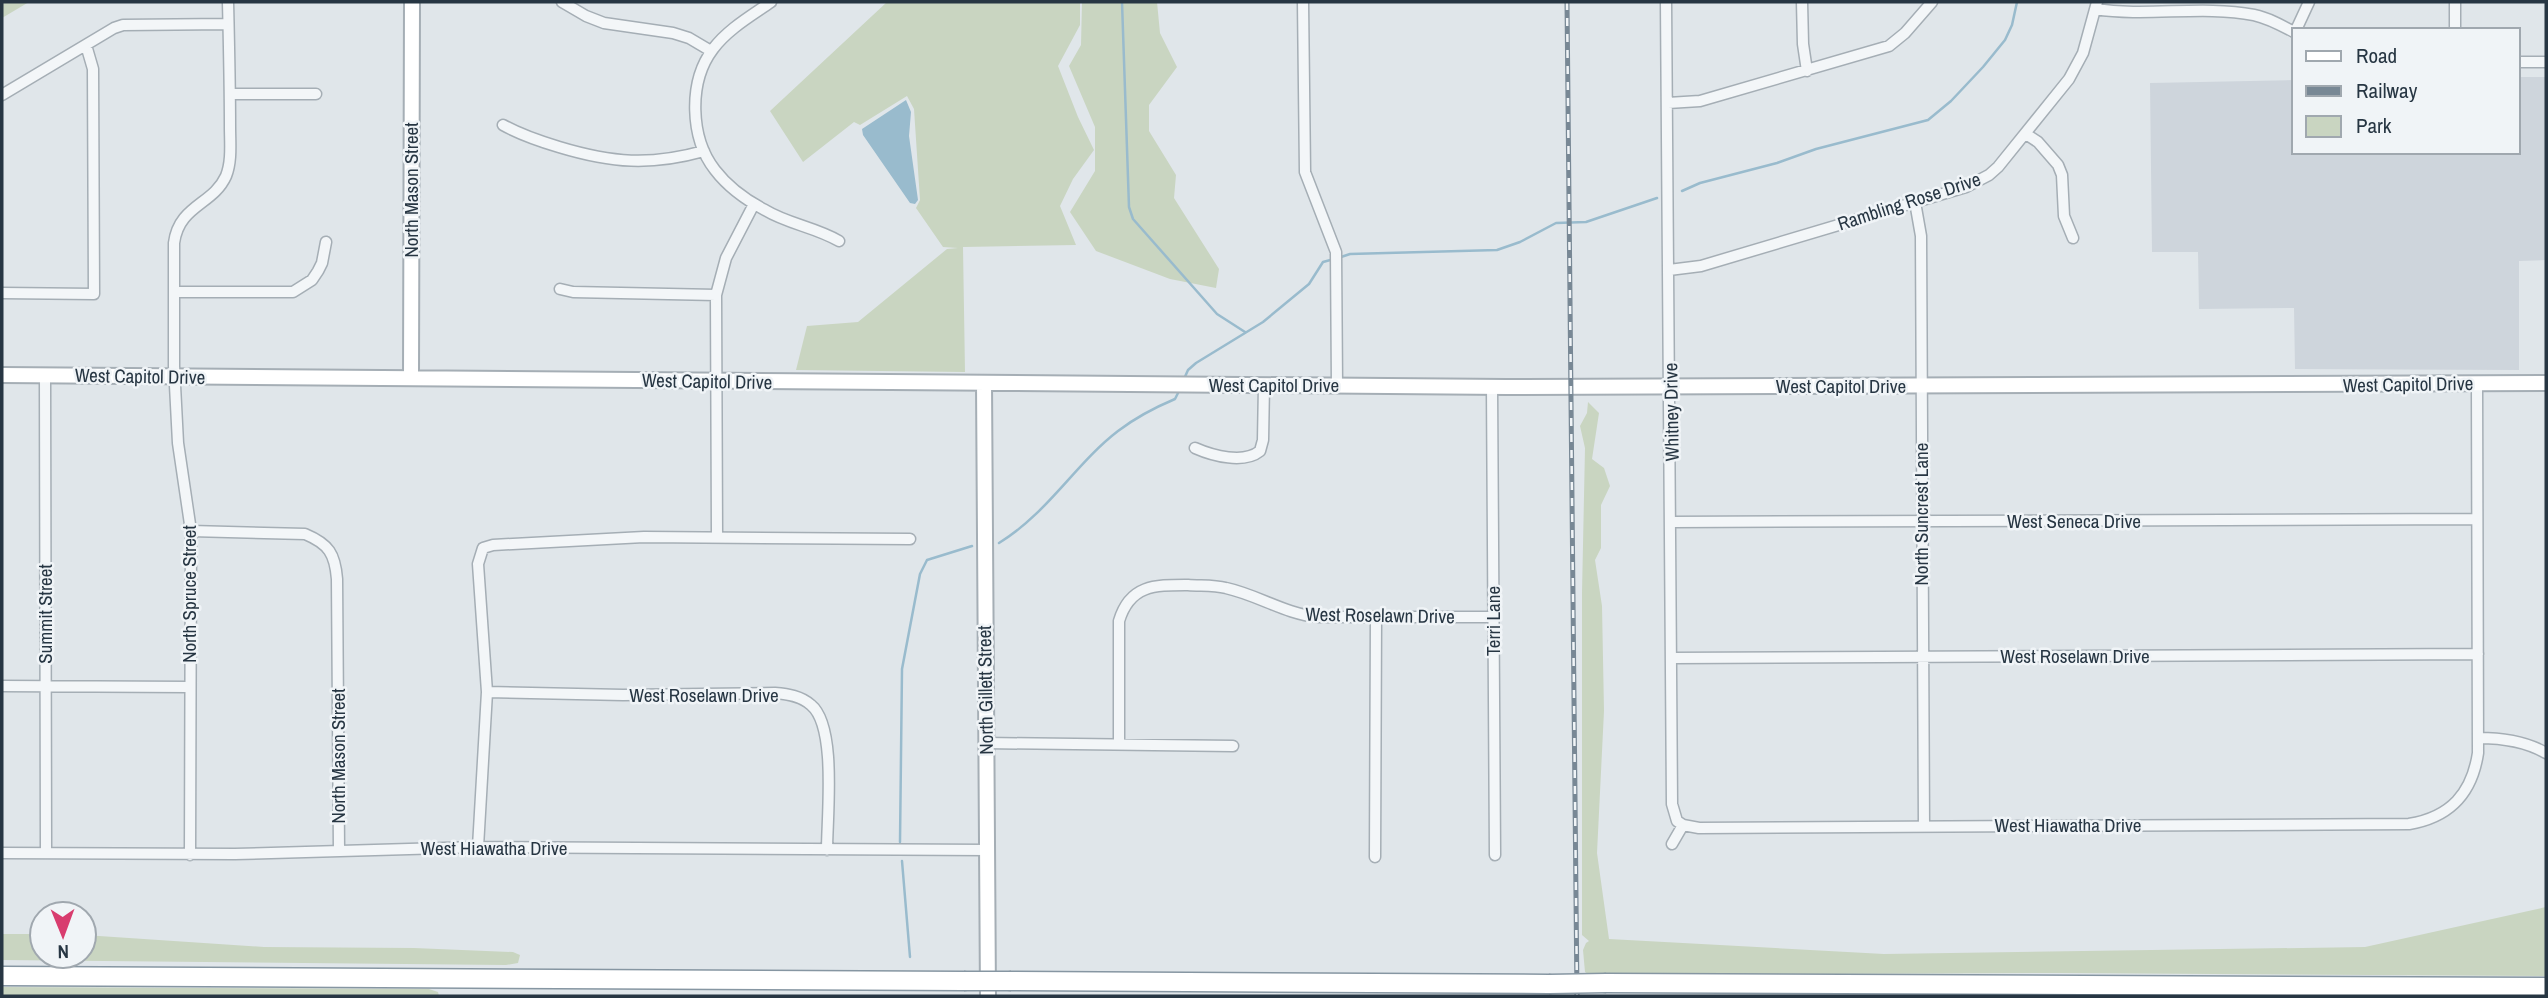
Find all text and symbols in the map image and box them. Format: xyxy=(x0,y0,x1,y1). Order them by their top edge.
legend xyxy=(2292,28,2520,154)
text: Road xyxy=(2356,41,2397,70)
text: Railway xyxy=(2356,76,2418,105)
text: Park xyxy=(2356,111,2392,140)
street label: North Mason Street xyxy=(398,122,424,258)
street label: Rambling Rose Drive xyxy=(1834,166,1984,236)
street label: West Capitol Drive xyxy=(75,362,205,390)
street label: Whitney Drive xyxy=(1657,362,1685,462)
street label: West Capitol Drive xyxy=(642,367,772,395)
street label: West Capitol Drive xyxy=(2343,370,2473,398)
street label: West Capitol Drive xyxy=(1209,372,1339,398)
street label: West Capitol Drive xyxy=(1776,373,1906,399)
street label: North Suncrest Lane xyxy=(1908,443,1934,585)
street label: West Seneca Drive xyxy=(2007,508,2141,534)
street label: North Spruce Street xyxy=(176,524,202,663)
street label: Summit Street xyxy=(32,564,58,664)
street label: Terri Lane xyxy=(1480,586,1506,656)
street label: West Roselawn Drive xyxy=(1305,601,1455,629)
street label: North Gillett Street xyxy=(971,625,999,755)
street label: West Roselawn Drive xyxy=(2000,643,2150,669)
street label: West Roselawn Drive xyxy=(629,682,779,708)
street label: North Mason Street xyxy=(325,688,351,824)
street label: West Hiawatha Drive xyxy=(1995,812,2141,838)
street label: West Hiawatha Drive xyxy=(421,835,567,861)
north arrow xyxy=(28,900,98,970)
text: N xyxy=(57,939,69,965)

